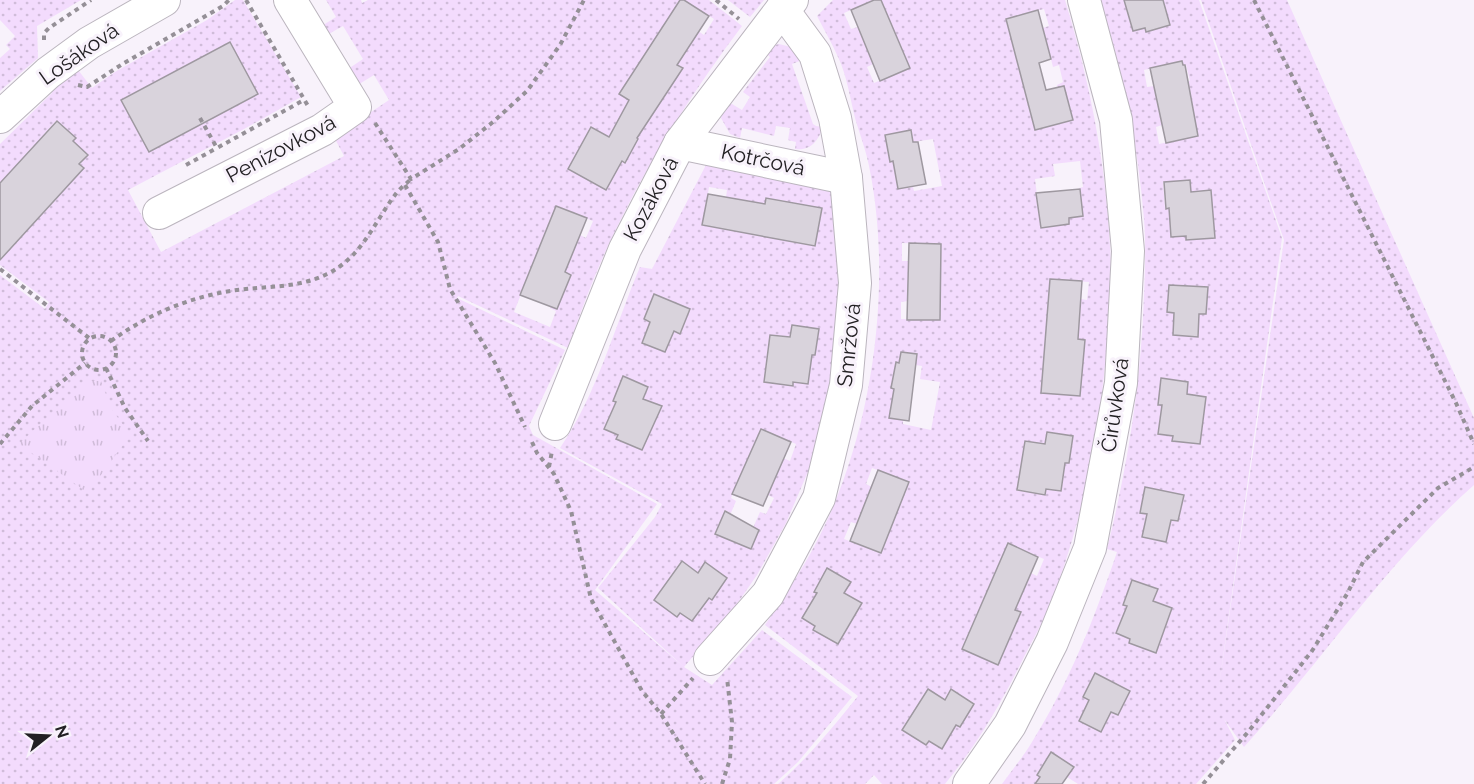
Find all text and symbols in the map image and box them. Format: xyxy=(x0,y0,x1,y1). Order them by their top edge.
street label: Lošáková xyxy=(34,17,123,90)
street label: Penízovková xyxy=(222,109,340,188)
street label: Kotrčová xyxy=(719,138,807,181)
street label: Kozáková xyxy=(618,152,683,245)
street label: Smržová xyxy=(832,302,865,388)
street label: Čirůvková xyxy=(1096,356,1133,454)
north arrow xyxy=(18,706,78,766)
text: N xyxy=(51,723,73,740)

